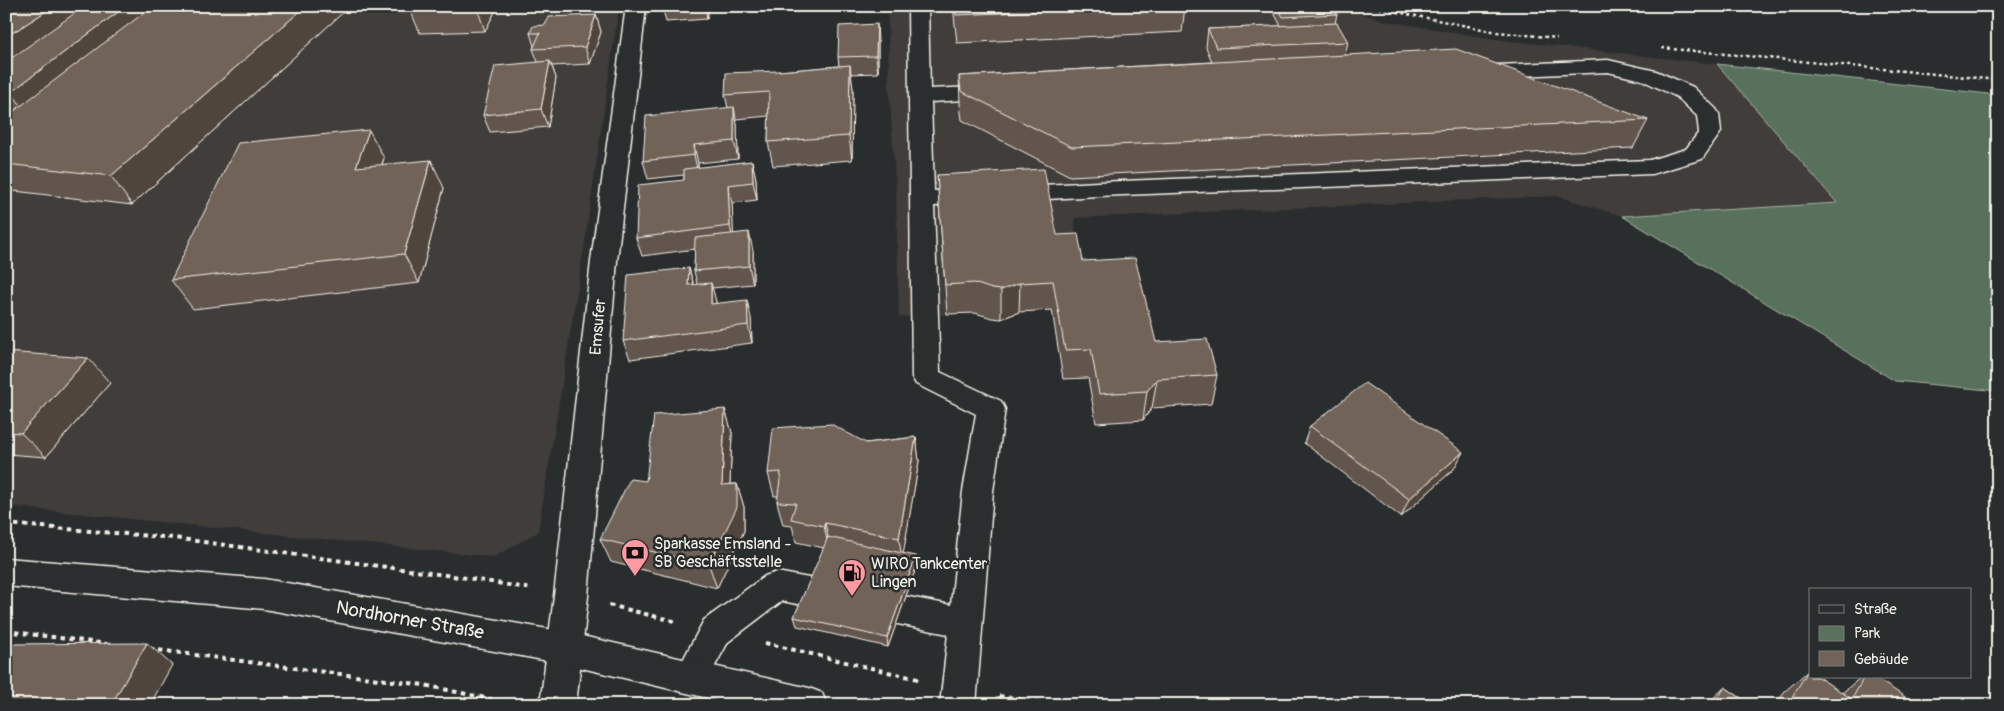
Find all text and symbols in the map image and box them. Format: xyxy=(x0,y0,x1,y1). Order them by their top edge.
street label: Emsufer xyxy=(586,298,610,356)
place label: Sparkasse Emsland - SB Geschäftsstelle xyxy=(654,534,791,572)
bank icon: Sparkasse Emsland - SB Geschäftsstelle xyxy=(620,538,650,577)
place label: WIRO Tankcenter Lingen xyxy=(871,554,988,592)
fuel station icon: WIRO Tankcenter Lingen xyxy=(837,558,867,597)
legend xyxy=(1809,588,1972,678)
street label: Nordhorner Straße xyxy=(334,595,486,645)
text: Straße xyxy=(1854,600,1897,619)
text: Park xyxy=(1854,624,1881,643)
text: Gebäude xyxy=(1854,650,1909,669)

